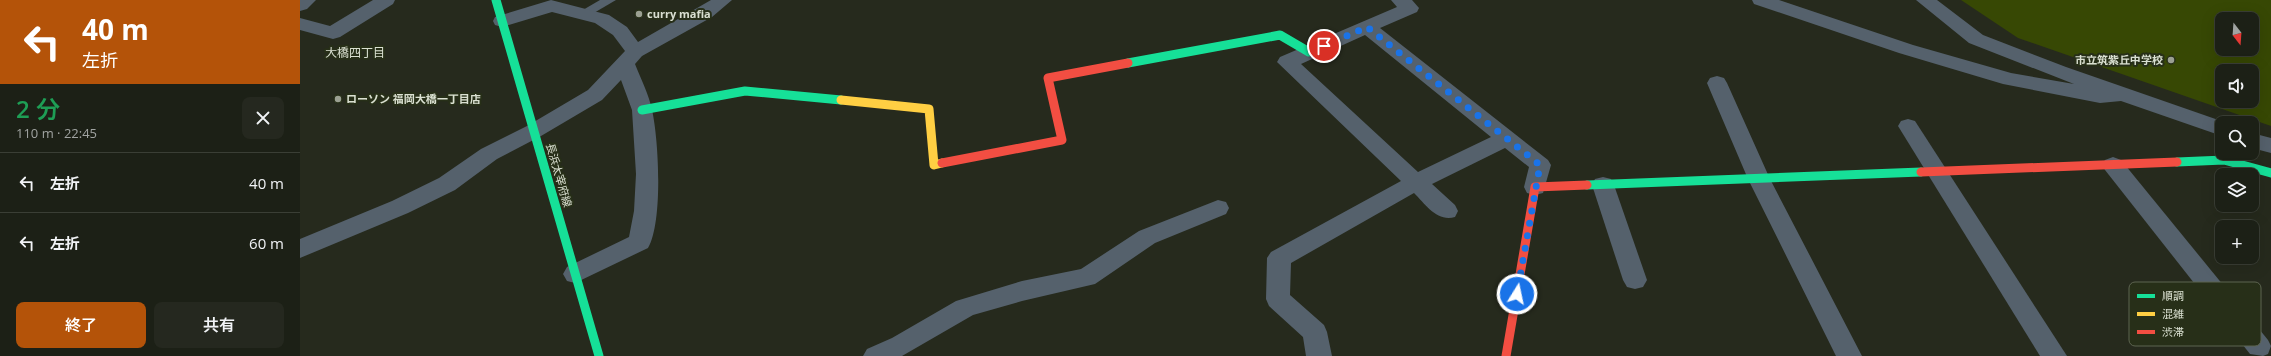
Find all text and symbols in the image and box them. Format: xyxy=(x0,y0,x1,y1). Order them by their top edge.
place label: curry mafia xyxy=(647,6,711,21)
marker: curry mafia xyxy=(634,9,644,19)
text: 40 m xyxy=(82,10,149,48)
north arrow xyxy=(2215,12,2259,56)
map controls xyxy=(2215,12,2259,264)
icon: left xyxy=(16,16,68,68)
pin xyxy=(1307,29,1341,63)
icon: arrive xyxy=(1313,35,1335,57)
district label: 大橋四丁目 xyxy=(325,44,385,61)
text: 左折 xyxy=(82,48,118,72)
place label: 市立筑紫丘中学校 xyxy=(2075,52,2163,67)
marker: 市立筑紫丘中学校 xyxy=(2166,55,2176,65)
button: sound xyxy=(2215,64,2259,108)
place label: ローソン 福岡大橋一丁目店 xyxy=(346,91,481,106)
text: 2 分 xyxy=(16,92,60,125)
marker: ローソン 福岡大橋一丁目店 xyxy=(333,94,343,104)
button: close xyxy=(242,97,284,139)
button: search xyxy=(2215,116,2259,160)
text: 110 m · 22:45 xyxy=(16,124,97,142)
street label: 長浜太宰府線 xyxy=(543,141,576,209)
button: layers xyxy=(2215,168,2259,212)
icon: left xyxy=(16,172,38,194)
text: 左折 xyxy=(50,173,80,193)
text: 40 m xyxy=(249,173,284,193)
button: + xyxy=(2215,220,2259,264)
icon: left xyxy=(16,232,38,254)
text: 左折 xyxy=(50,233,80,253)
text: 60 m xyxy=(249,233,284,253)
position arrow xyxy=(1496,273,1538,315)
legend xyxy=(2129,282,2261,346)
text: 順調 xyxy=(2162,288,2184,303)
button: 終了 xyxy=(16,302,146,348)
button: 共有 xyxy=(154,302,284,348)
text: 混雑 xyxy=(2162,306,2184,321)
text: 渋滞 xyxy=(2162,324,2184,339)

